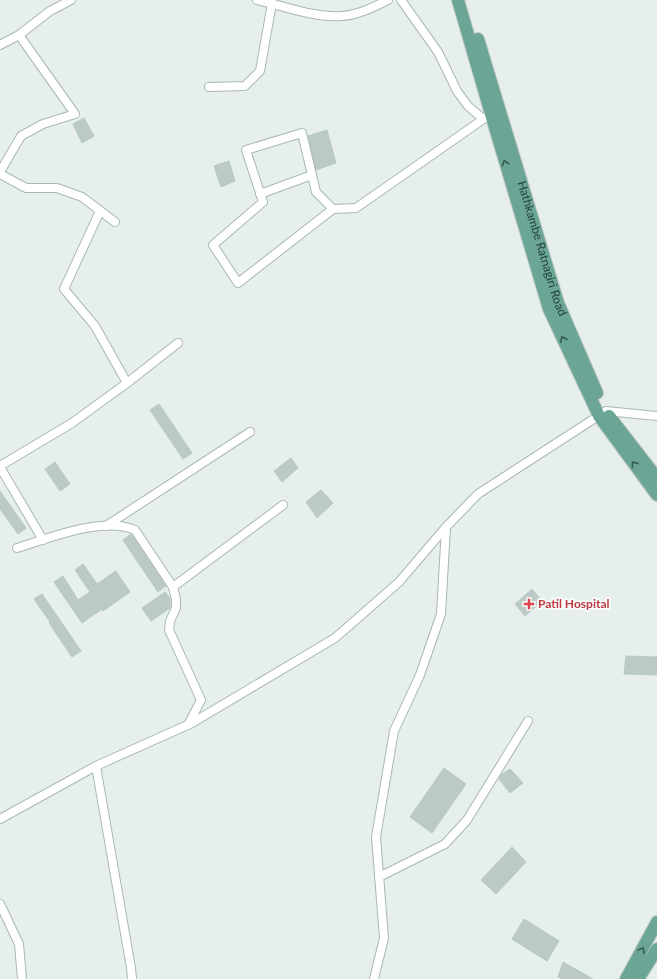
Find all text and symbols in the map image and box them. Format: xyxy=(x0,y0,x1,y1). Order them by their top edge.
one-way arrow xyxy=(501,159,510,166)
street label: Hathkambe Ratnagiri Road xyxy=(514,179,571,318)
one-way arrow xyxy=(560,336,568,343)
one-way arrow xyxy=(632,461,639,468)
place label: Patil Hospital xyxy=(538,596,610,611)
marker: Patil Hospital xyxy=(523,598,535,610)
one-way arrow xyxy=(637,947,644,954)

